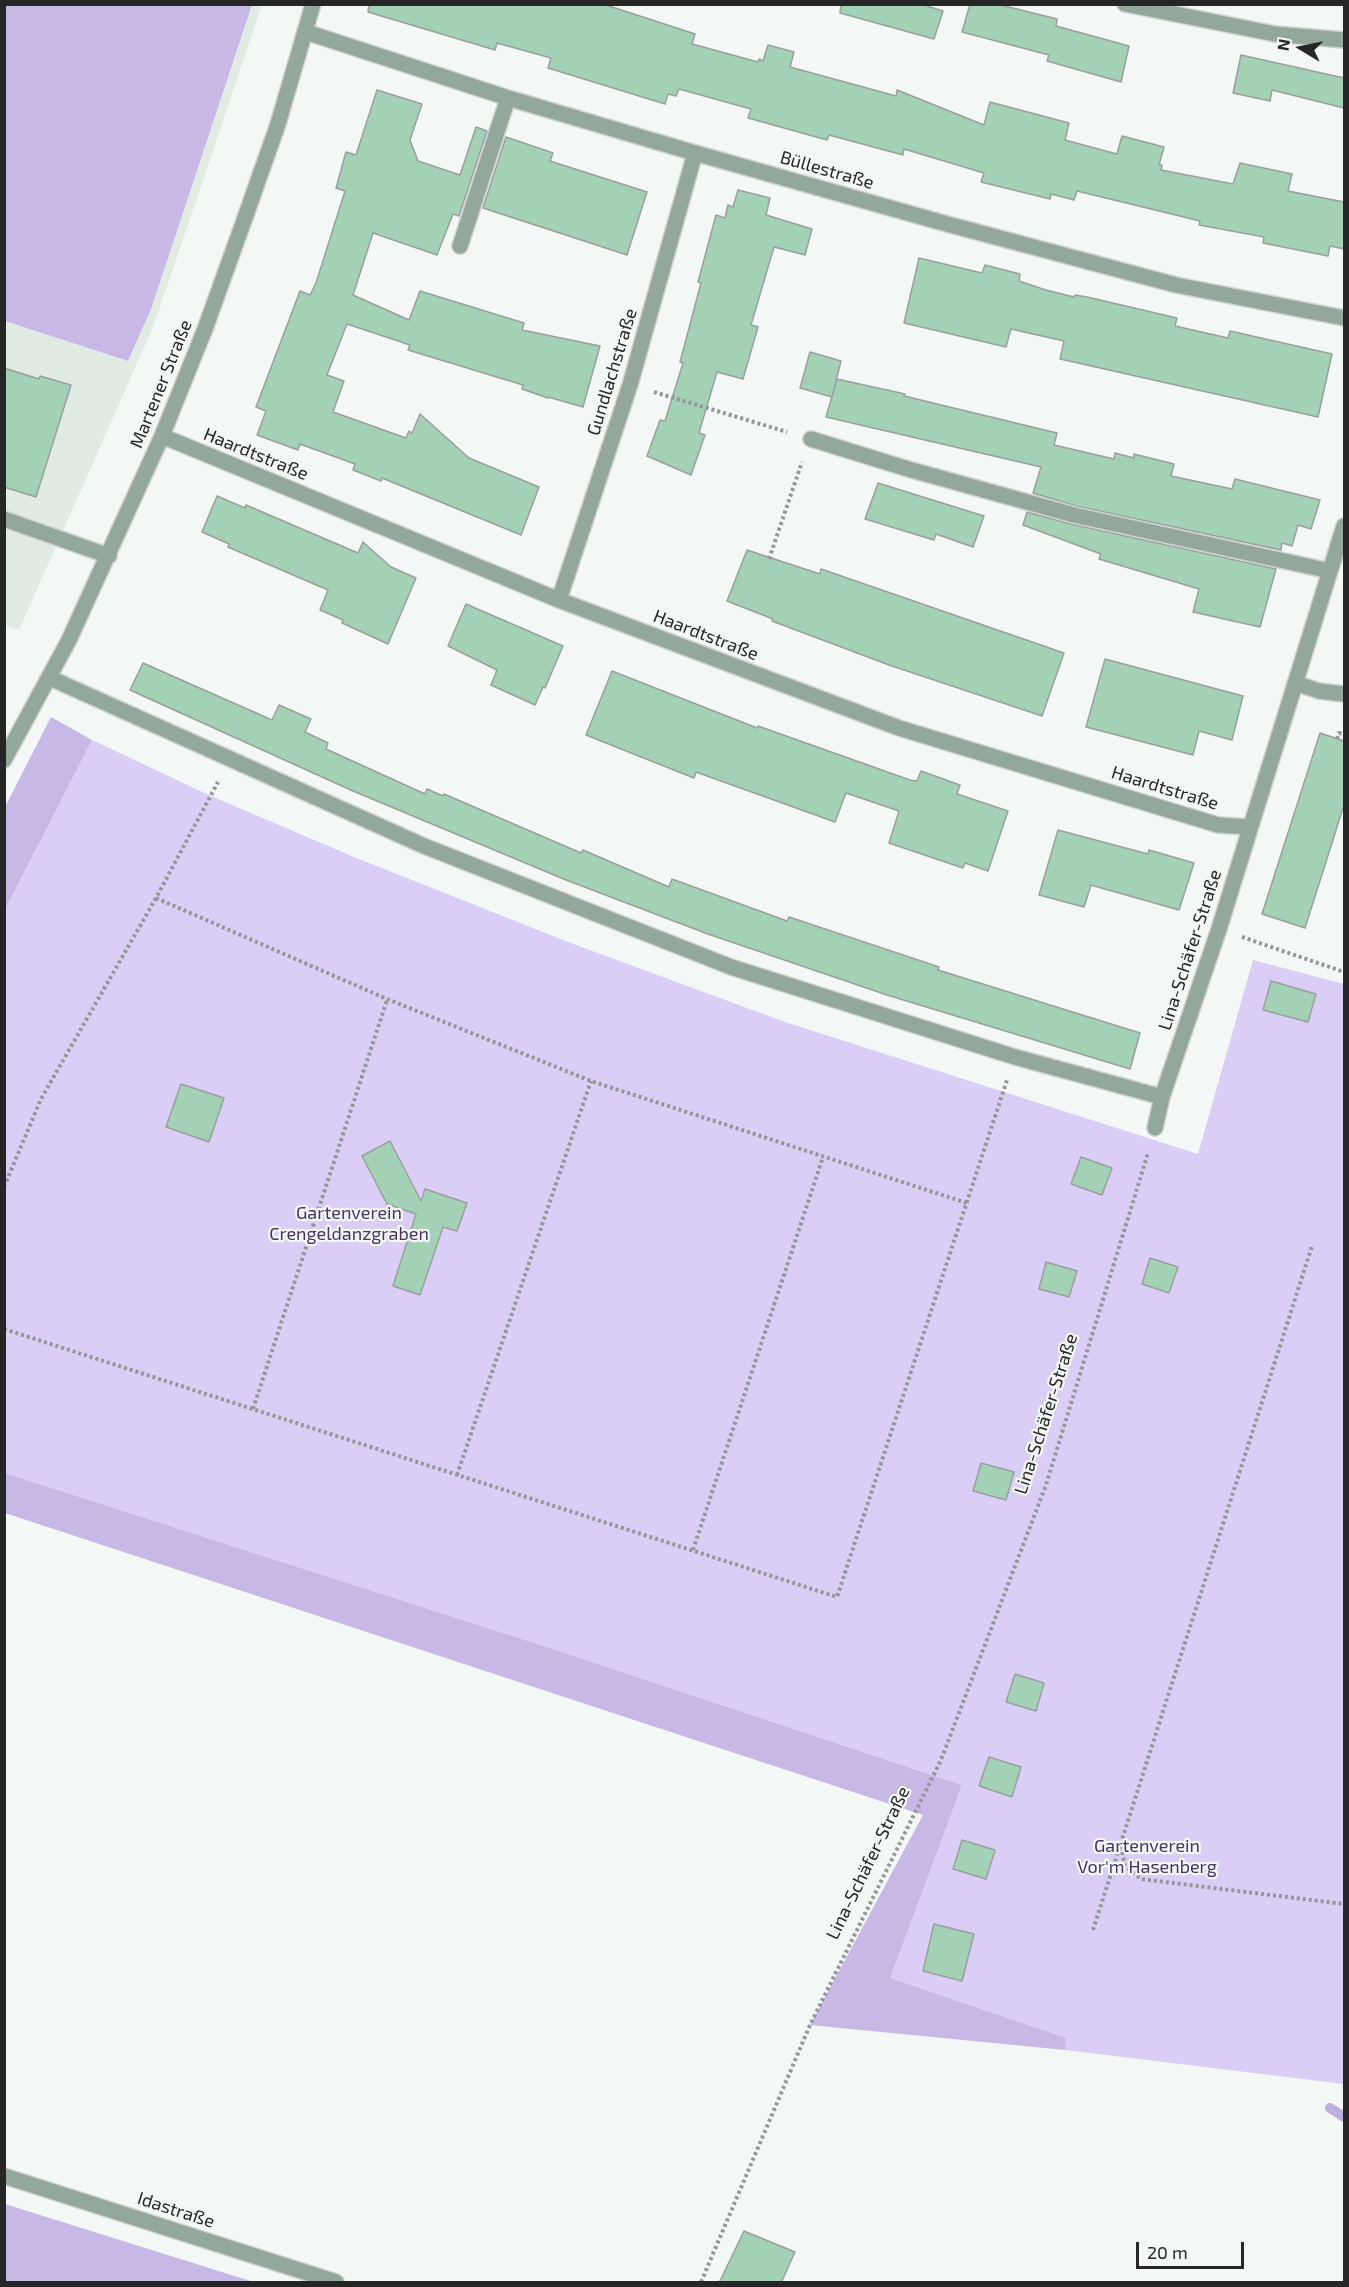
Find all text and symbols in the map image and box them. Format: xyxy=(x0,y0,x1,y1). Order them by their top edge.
north arrow xyxy=(1271,18,1331,78)
text: N xyxy=(1272,37,1293,52)
street label: Büllestraße xyxy=(778,146,876,194)
street label: Gundlachstraße xyxy=(582,306,642,438)
street label: Martener Straße xyxy=(125,317,197,451)
street label: Haardtstraße xyxy=(201,423,311,485)
street label: Haardtstraße xyxy=(650,605,762,665)
street label: Haardtstraße xyxy=(1109,761,1221,815)
street label: Lina-Schäfer-Straße xyxy=(1154,867,1226,1033)
park label: Gartenverein Crengeldanzgraben xyxy=(269,1202,429,1244)
street label: Lina-Schäfer-Straße xyxy=(1010,1331,1082,1497)
street label: Lina-Schäfer-Straße xyxy=(822,1783,914,1943)
park label: Gartenverein Vor'm Hasenberg xyxy=(1077,1835,1217,1878)
street label: Idastraße xyxy=(135,2187,217,2233)
scale bar xyxy=(1139,2230,1247,2268)
text: 20 m xyxy=(1147,2241,1188,2263)

